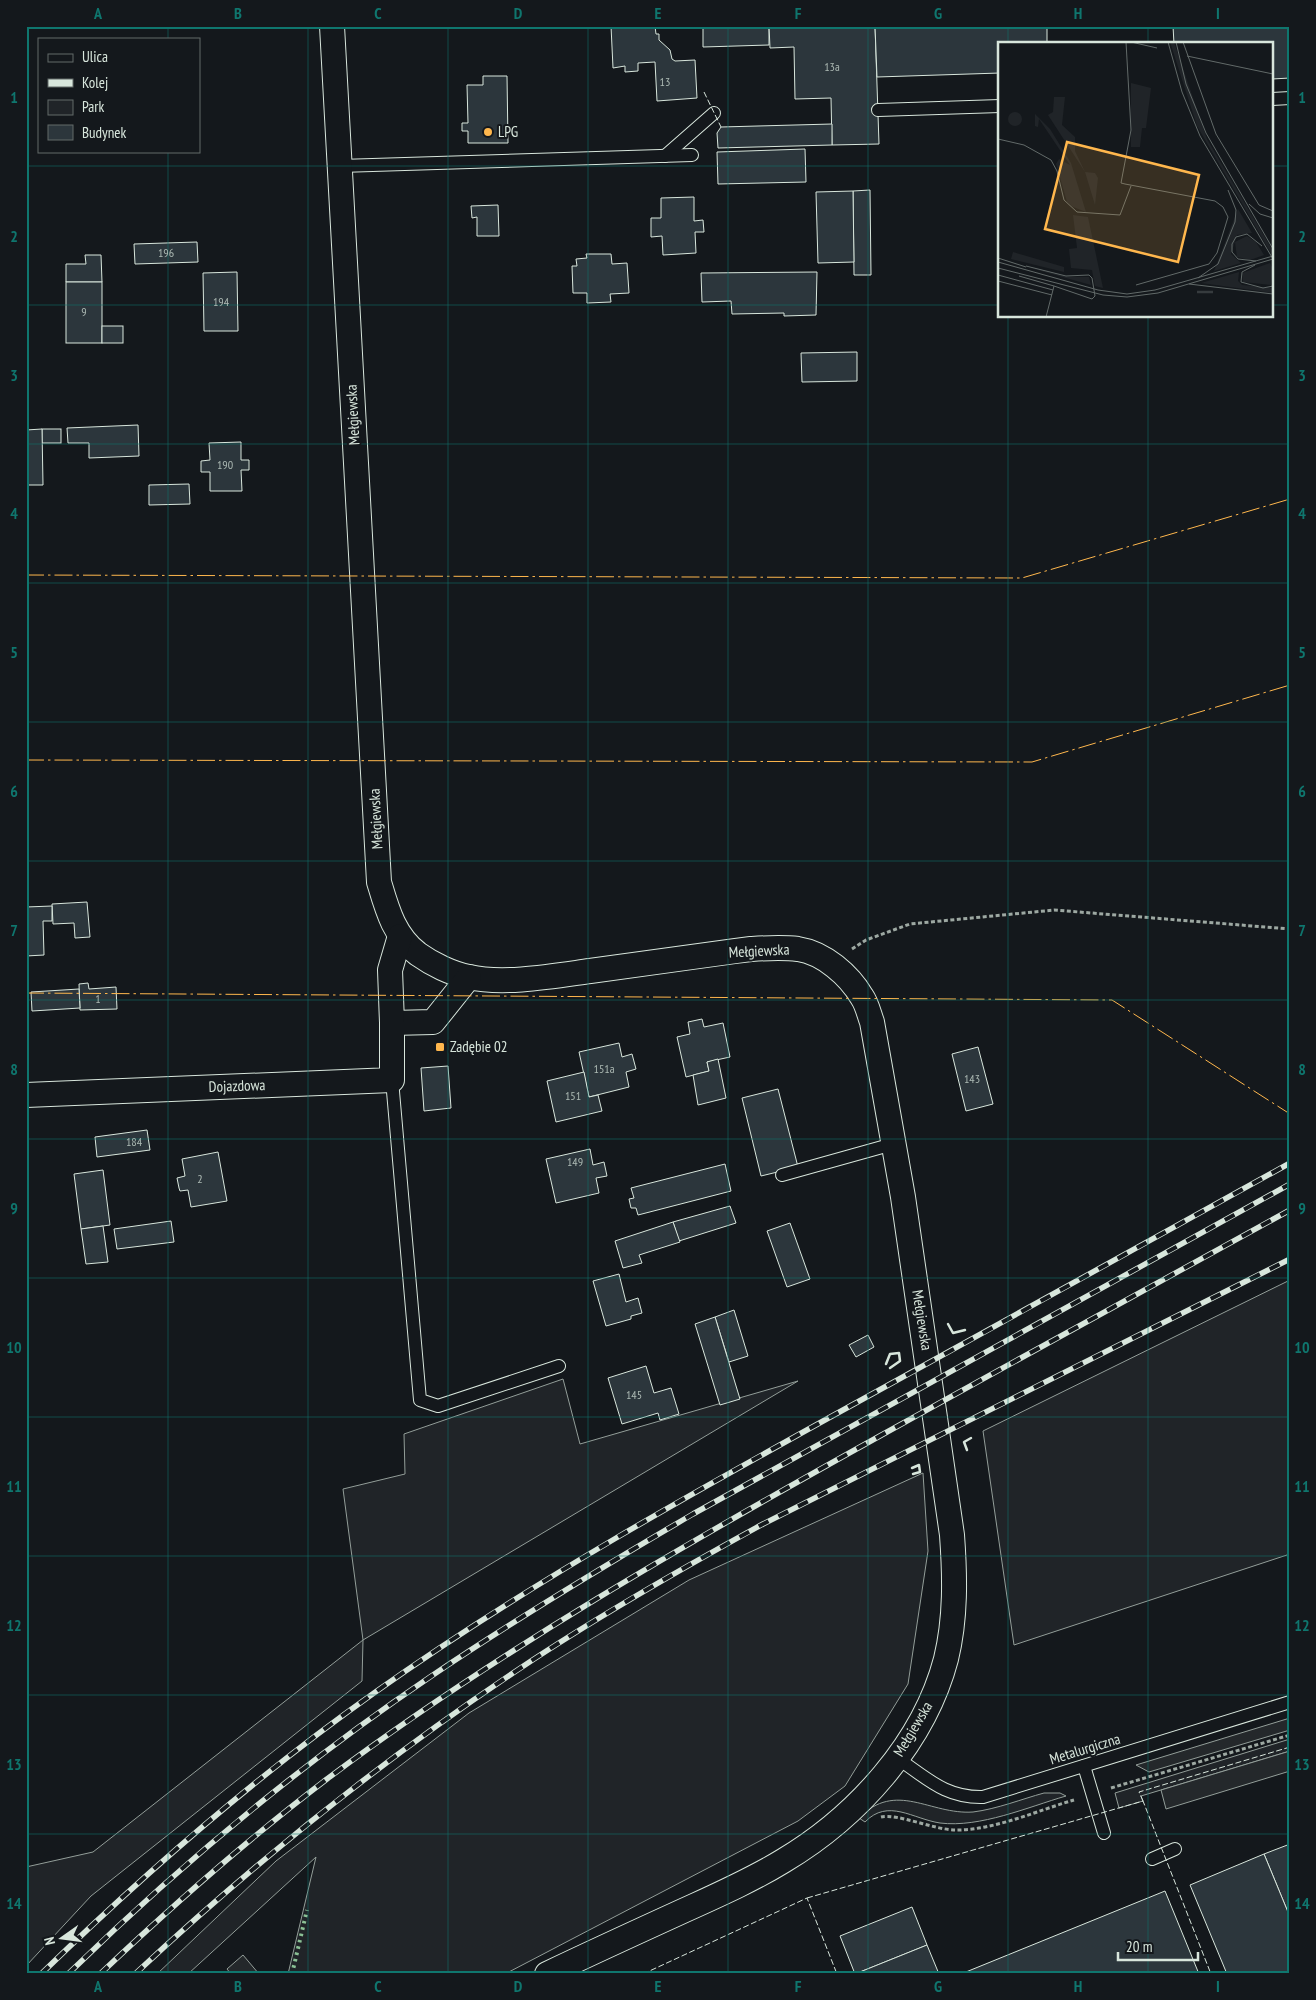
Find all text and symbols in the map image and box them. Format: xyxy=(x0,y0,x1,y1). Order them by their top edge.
text: A xyxy=(93,3,103,23)
text: B xyxy=(234,3,242,23)
text: C xyxy=(374,3,382,23)
text: D xyxy=(514,3,523,23)
text: E xyxy=(655,3,662,23)
text: F xyxy=(795,3,802,23)
text: G xyxy=(934,3,942,23)
text: H xyxy=(1074,3,1082,23)
text: I xyxy=(1216,3,1220,23)
legend xyxy=(38,38,200,152)
inset map xyxy=(998,42,1274,318)
text: Ulica xyxy=(82,47,108,66)
house number: 13a xyxy=(824,59,840,74)
text: Kolej xyxy=(82,73,108,92)
house number: 13 xyxy=(660,74,670,89)
text: 1 xyxy=(10,87,18,107)
text: 1 xyxy=(1298,87,1306,107)
text: Park xyxy=(82,97,104,116)
place label: LPG xyxy=(498,122,518,141)
text: Budynek xyxy=(82,123,126,142)
marker: LPG xyxy=(482,126,494,138)
text: 2 xyxy=(10,226,18,246)
text: 2 xyxy=(1298,226,1306,246)
house number: 196 xyxy=(158,245,174,260)
house number: 194 xyxy=(213,294,230,309)
house number: 9 xyxy=(81,304,87,319)
text: 3 xyxy=(10,365,18,385)
text: 3 xyxy=(1298,365,1306,385)
street label: Mełgiewska xyxy=(341,384,364,446)
house number: 190 xyxy=(217,457,233,472)
text: 4 xyxy=(10,503,18,523)
text: 4 xyxy=(1298,503,1306,523)
text: 5 xyxy=(10,642,18,662)
text: 5 xyxy=(1298,642,1306,662)
text: 6 xyxy=(10,781,18,801)
text: 6 xyxy=(1298,781,1306,801)
street label: Mełgiewska xyxy=(364,788,387,850)
text: 7 xyxy=(10,920,18,940)
text: 7 xyxy=(1298,920,1306,940)
street label: Mełgiewska xyxy=(728,939,790,962)
house number: 1 xyxy=(95,991,101,1006)
place label: Zadębie 02 xyxy=(450,1037,508,1056)
marker: Zadębie 02 xyxy=(434,1041,446,1053)
text: 8 xyxy=(10,1059,18,1079)
text: 8 xyxy=(1298,1059,1306,1079)
house number: 151a xyxy=(593,1061,615,1076)
house number: 143 xyxy=(964,1071,980,1086)
street label: Dojazdowa xyxy=(208,1075,266,1096)
house number: 151 xyxy=(565,1088,581,1103)
house number: 184 xyxy=(126,1134,143,1149)
house number: 149 xyxy=(567,1154,583,1169)
house number: 2 xyxy=(197,1171,203,1186)
text: 9 xyxy=(10,1198,18,1218)
text: 9 xyxy=(1298,1198,1306,1218)
street label: Mełgiewska xyxy=(908,1288,937,1351)
text: 10 xyxy=(6,1337,22,1357)
text: 10 xyxy=(1294,1337,1310,1357)
house number: 145 xyxy=(626,1387,642,1402)
text: 11 xyxy=(6,1476,22,1496)
text: 11 xyxy=(1294,1476,1310,1496)
text: 12 xyxy=(6,1615,22,1635)
text: 12 xyxy=(1294,1615,1310,1635)
street label: Mełgiewska xyxy=(889,1698,936,1760)
street label: Metalurgiczna xyxy=(1047,1729,1122,1768)
text: 13 xyxy=(6,1754,22,1774)
text: 13 xyxy=(1294,1754,1310,1774)
text: 14 xyxy=(6,1893,22,1913)
text: 14 xyxy=(1294,1893,1310,1913)
north arrow xyxy=(38,1912,88,1962)
scale bar xyxy=(1118,1930,1198,1962)
text: N xyxy=(40,1935,59,1947)
text: 20 m xyxy=(1126,1937,1152,1956)
text: A xyxy=(93,1976,103,1996)
text: B xyxy=(234,1976,242,1996)
text: C xyxy=(374,1976,382,1996)
text: D xyxy=(514,1976,523,1996)
text: E xyxy=(655,1976,662,1996)
text: F xyxy=(795,1976,802,1996)
text: G xyxy=(934,1976,942,1996)
text: H xyxy=(1074,1976,1082,1996)
text: I xyxy=(1216,1976,1220,1996)

